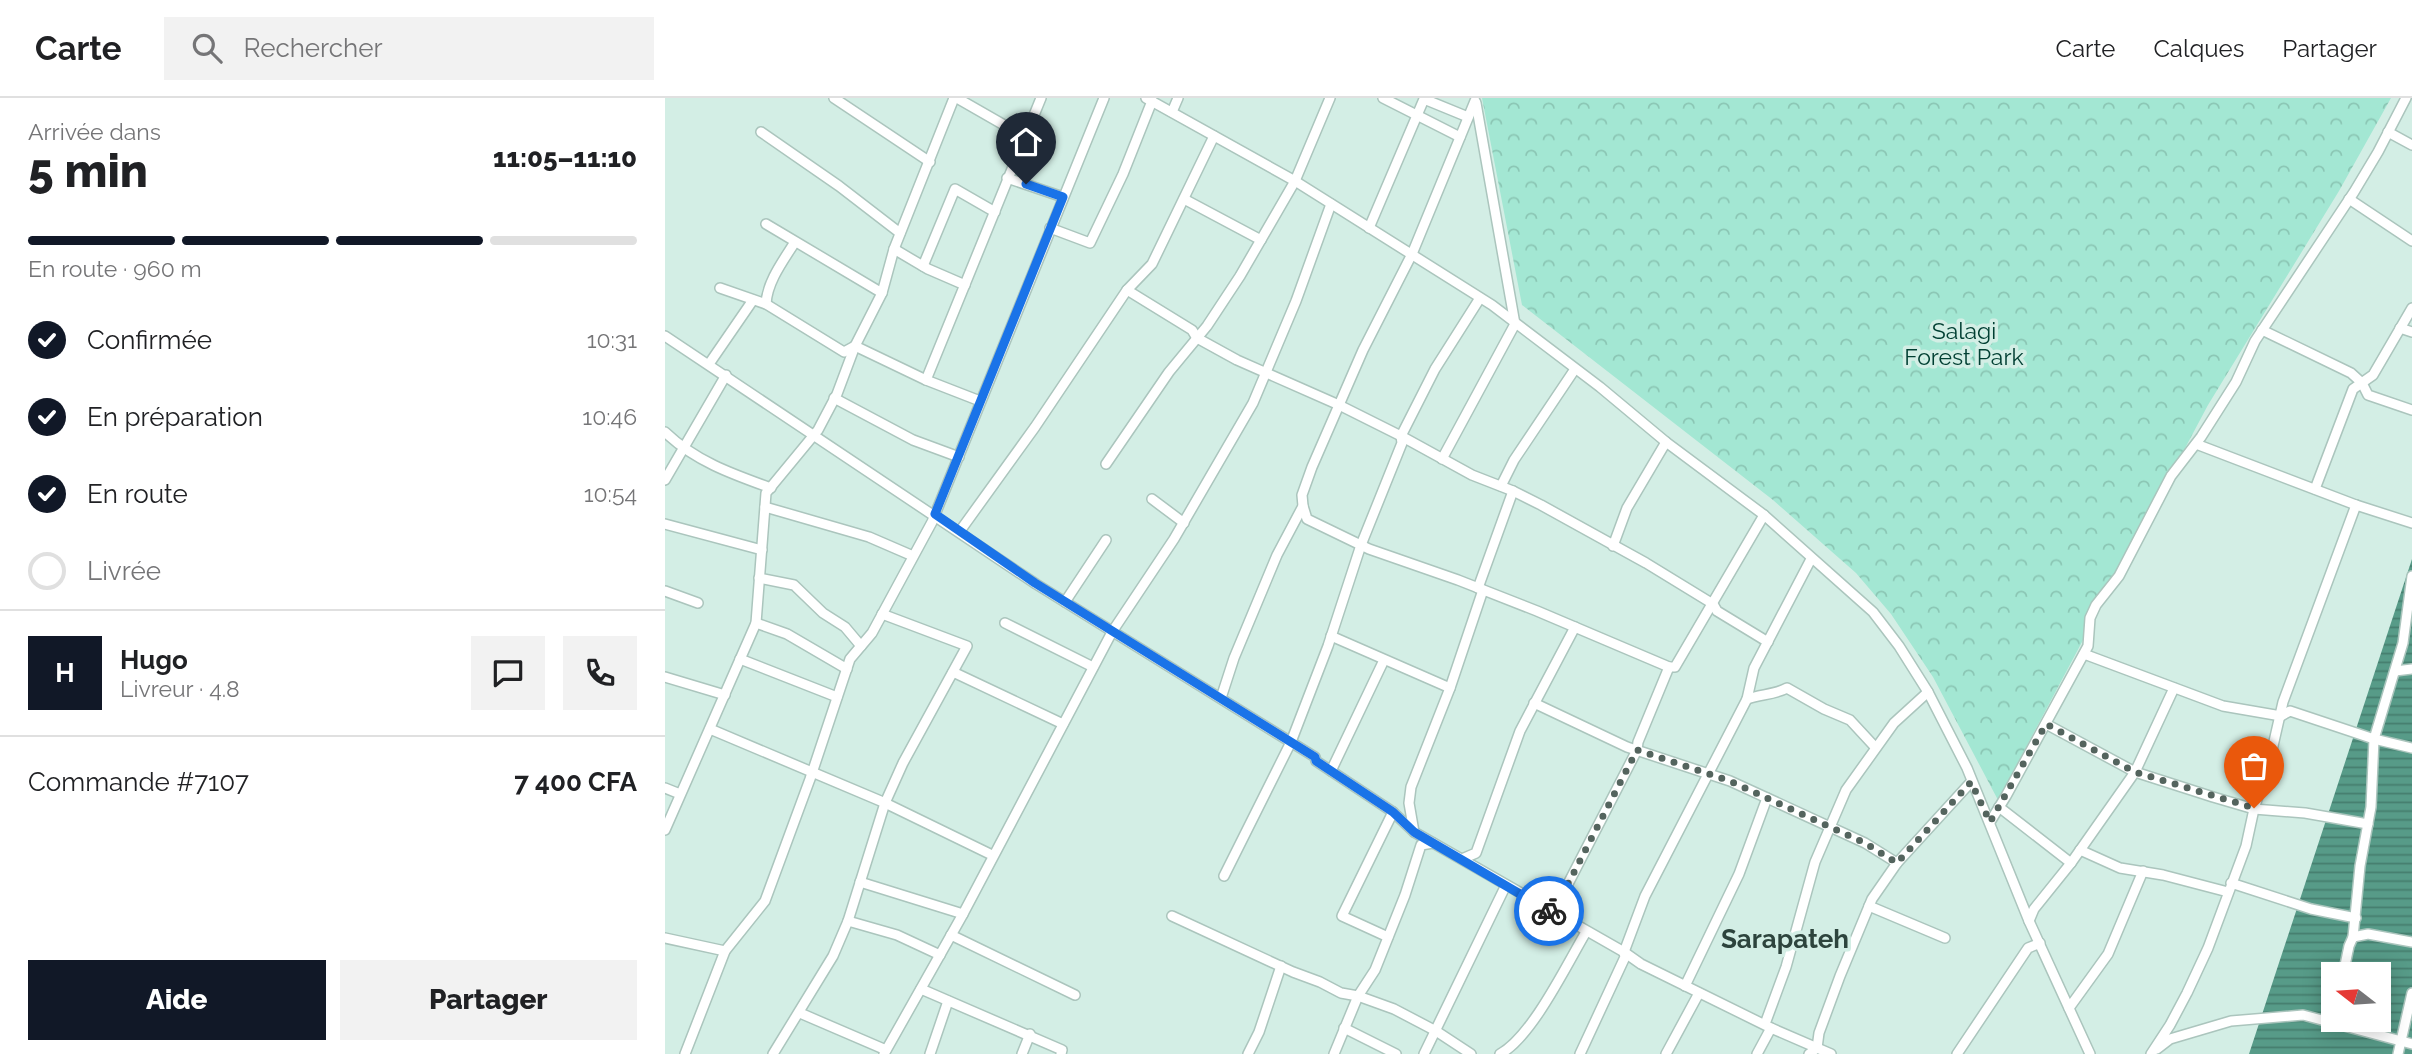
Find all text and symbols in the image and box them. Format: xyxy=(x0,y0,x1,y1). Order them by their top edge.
search box xyxy=(164,17,654,80)
text: Carte xyxy=(35,29,122,68)
icon: search xyxy=(188,29,226,67)
text: Rechercher xyxy=(244,33,383,63)
text: Carte xyxy=(2056,34,2115,63)
text: Calques xyxy=(2153,34,2244,63)
text: Partager xyxy=(2282,34,2377,63)
pin xyxy=(996,112,1056,184)
text: Arrivée dans xyxy=(28,118,161,145)
icon: home xyxy=(1007,123,1045,161)
text: 11:05–11:10 xyxy=(493,143,637,173)
text: 5 min xyxy=(28,144,148,198)
text: En route · 960 m xyxy=(28,255,202,282)
park label: Salagi Forest Park xyxy=(1904,317,2024,370)
icon: check xyxy=(28,321,66,359)
text: Confirmée xyxy=(87,325,212,355)
text: 10:31 xyxy=(587,326,637,353)
icon: check xyxy=(28,398,66,436)
text: En préparation xyxy=(87,402,263,432)
text: 10:46 xyxy=(582,403,637,430)
icon: check xyxy=(28,475,66,513)
text: En route xyxy=(87,479,188,509)
text: 10:54 xyxy=(584,480,637,507)
text: Livrée xyxy=(87,556,161,586)
button: chat xyxy=(471,636,545,710)
button: phone xyxy=(563,636,637,710)
text: Hugo xyxy=(120,645,188,675)
text: H xyxy=(55,658,75,688)
text: Livreur · 4.8 xyxy=(120,675,240,702)
pin xyxy=(2224,736,2284,808)
icon: bag xyxy=(2235,747,2273,785)
text: Commande #7107 xyxy=(28,767,249,797)
text: 7 400 CFA xyxy=(514,767,637,797)
courier xyxy=(1514,876,1584,946)
icon: bike xyxy=(1530,892,1568,930)
district label: Sarapateh xyxy=(1721,924,1849,954)
button: Aide xyxy=(28,960,326,1040)
button: Partager xyxy=(340,960,637,1040)
north arrow xyxy=(2321,962,2391,1032)
map controls xyxy=(2321,962,2391,1032)

